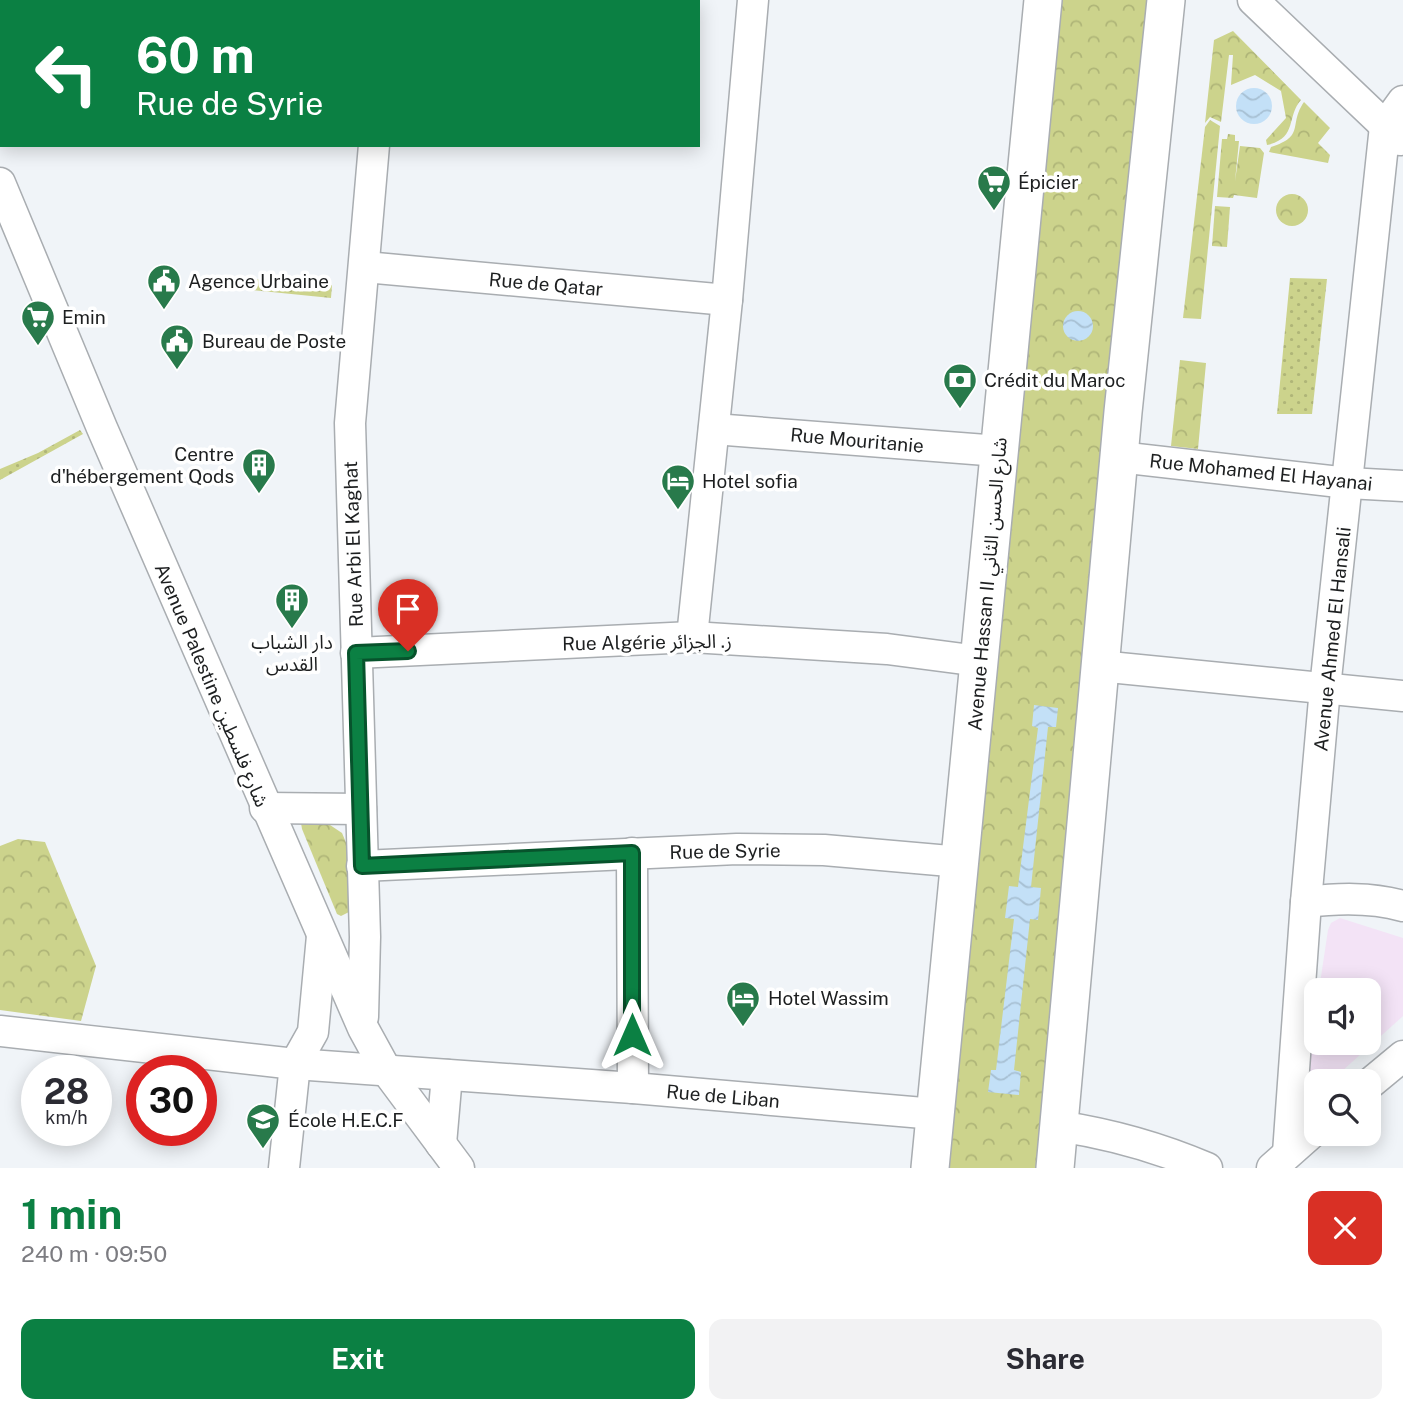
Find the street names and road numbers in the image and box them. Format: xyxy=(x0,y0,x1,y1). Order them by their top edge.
street label: Rue de Qatar xyxy=(488,268,604,300)
street label: Rue Mouritanie xyxy=(789,423,925,457)
street label: Avenue Hassan II شارع الحسن الثاني xyxy=(963,436,1015,732)
street label: Rue Mohamed El Hayanai xyxy=(1148,449,1374,495)
street label: Rue Arbi El Kaghat xyxy=(339,461,367,627)
street label: Avenue Ahmed El Hansali xyxy=(1309,526,1355,752)
street label: Avenue Palestine شارع فلسطين xyxy=(148,560,273,811)
street label: Rue Algérie ز. الجزائر xyxy=(562,630,732,655)
street label: Rue de Syrie xyxy=(669,839,781,863)
street label: Rue de Liban xyxy=(665,1080,781,1112)

